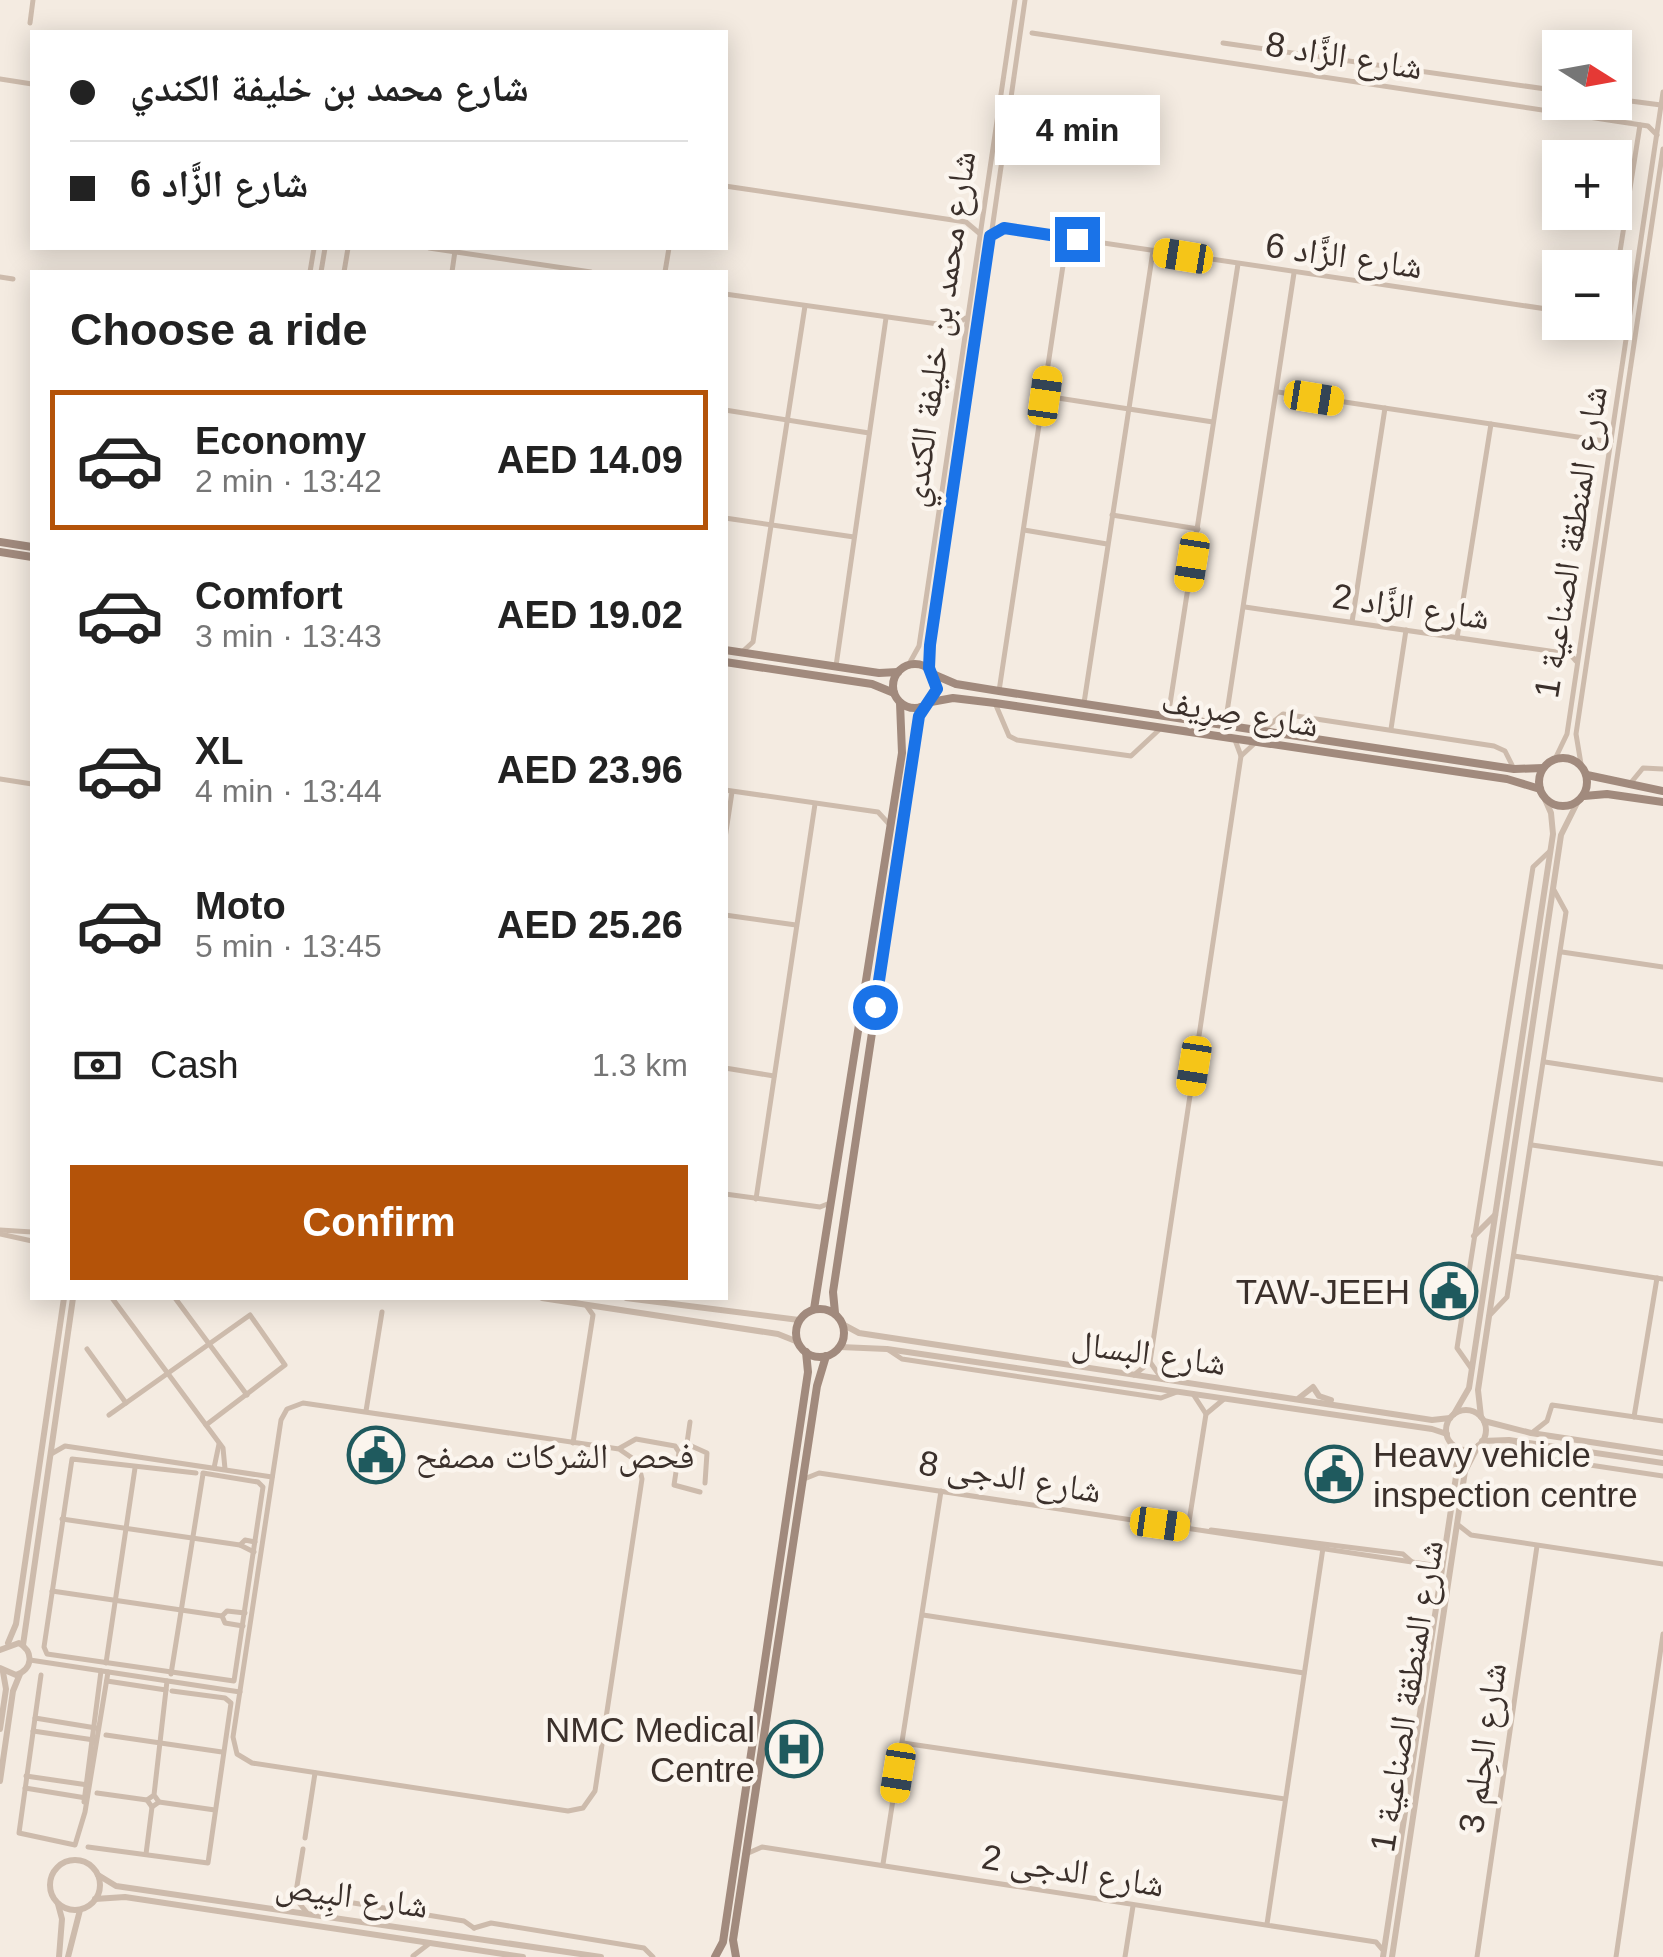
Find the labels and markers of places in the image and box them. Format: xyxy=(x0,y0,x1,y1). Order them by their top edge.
public building icon: TAW-JEEH xyxy=(1419,1261,1479,1321)
place label: TAW-JEEH xyxy=(1236,1272,1410,1311)
public building icon: فحص الشركات مصفح xyxy=(346,1425,406,1485)
place label: Heavy vehicle inspection centre xyxy=(1373,1435,1638,1514)
place label: فحص الشركات مصفح xyxy=(415,1436,694,1478)
public building icon: Heavy vehicle inspection centre xyxy=(1304,1444,1364,1504)
place label: NMC Medical Centre xyxy=(545,1710,755,1789)
hospital icon: NMC Medical Centre xyxy=(764,1719,824,1779)

